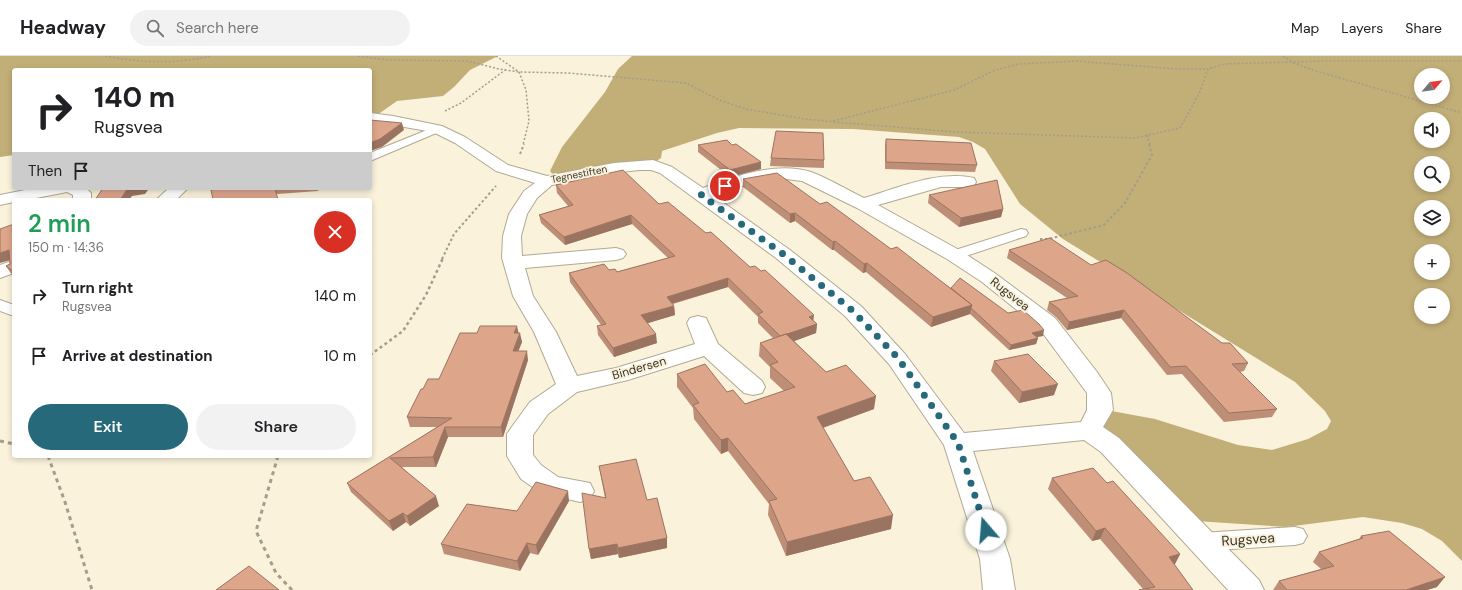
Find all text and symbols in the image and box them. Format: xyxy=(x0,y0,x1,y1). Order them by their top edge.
search box xyxy=(130,10,410,46)
text: Headway xyxy=(20,15,106,40)
icon: search xyxy=(144,17,166,39)
text: Search here xyxy=(176,18,259,38)
text: Map xyxy=(1291,19,1319,37)
text: Layers xyxy=(1341,19,1383,37)
text: Share xyxy=(1405,19,1442,37)
north arrow xyxy=(1414,68,1450,104)
map controls xyxy=(1414,68,1450,324)
text: 140 m xyxy=(94,79,175,116)
icon: right xyxy=(28,84,80,136)
button: sound xyxy=(1414,112,1450,148)
text: Rugsvea xyxy=(94,115,163,139)
button: search xyxy=(1414,156,1450,192)
icon: arrive xyxy=(70,160,92,182)
text: Then xyxy=(28,161,62,181)
street label: Tegnestiften xyxy=(550,162,609,186)
pin xyxy=(708,169,742,203)
icon: arrive xyxy=(714,175,736,197)
button: layers xyxy=(1414,200,1450,236)
text: 2 min xyxy=(28,208,91,239)
button: close xyxy=(314,211,356,253)
text: 150 m · 14:36 xyxy=(28,239,104,256)
button: + xyxy=(1414,244,1450,280)
street label: Rugsvea xyxy=(987,274,1033,314)
text: Turn right xyxy=(62,278,133,298)
icon: right xyxy=(28,285,50,307)
text: 140 m xyxy=(315,286,356,306)
button: − xyxy=(1414,288,1450,324)
text: Rugsvea xyxy=(62,298,112,315)
icon: arrive xyxy=(28,345,50,367)
text: Arrive at destination xyxy=(62,346,213,366)
text: 10 m xyxy=(324,346,356,366)
street label: Bindersen xyxy=(610,353,668,383)
button: Exit xyxy=(28,404,188,450)
button: Share xyxy=(196,404,356,450)
position arrow xyxy=(965,509,1007,551)
street label: Rugsvea xyxy=(1221,528,1275,550)

